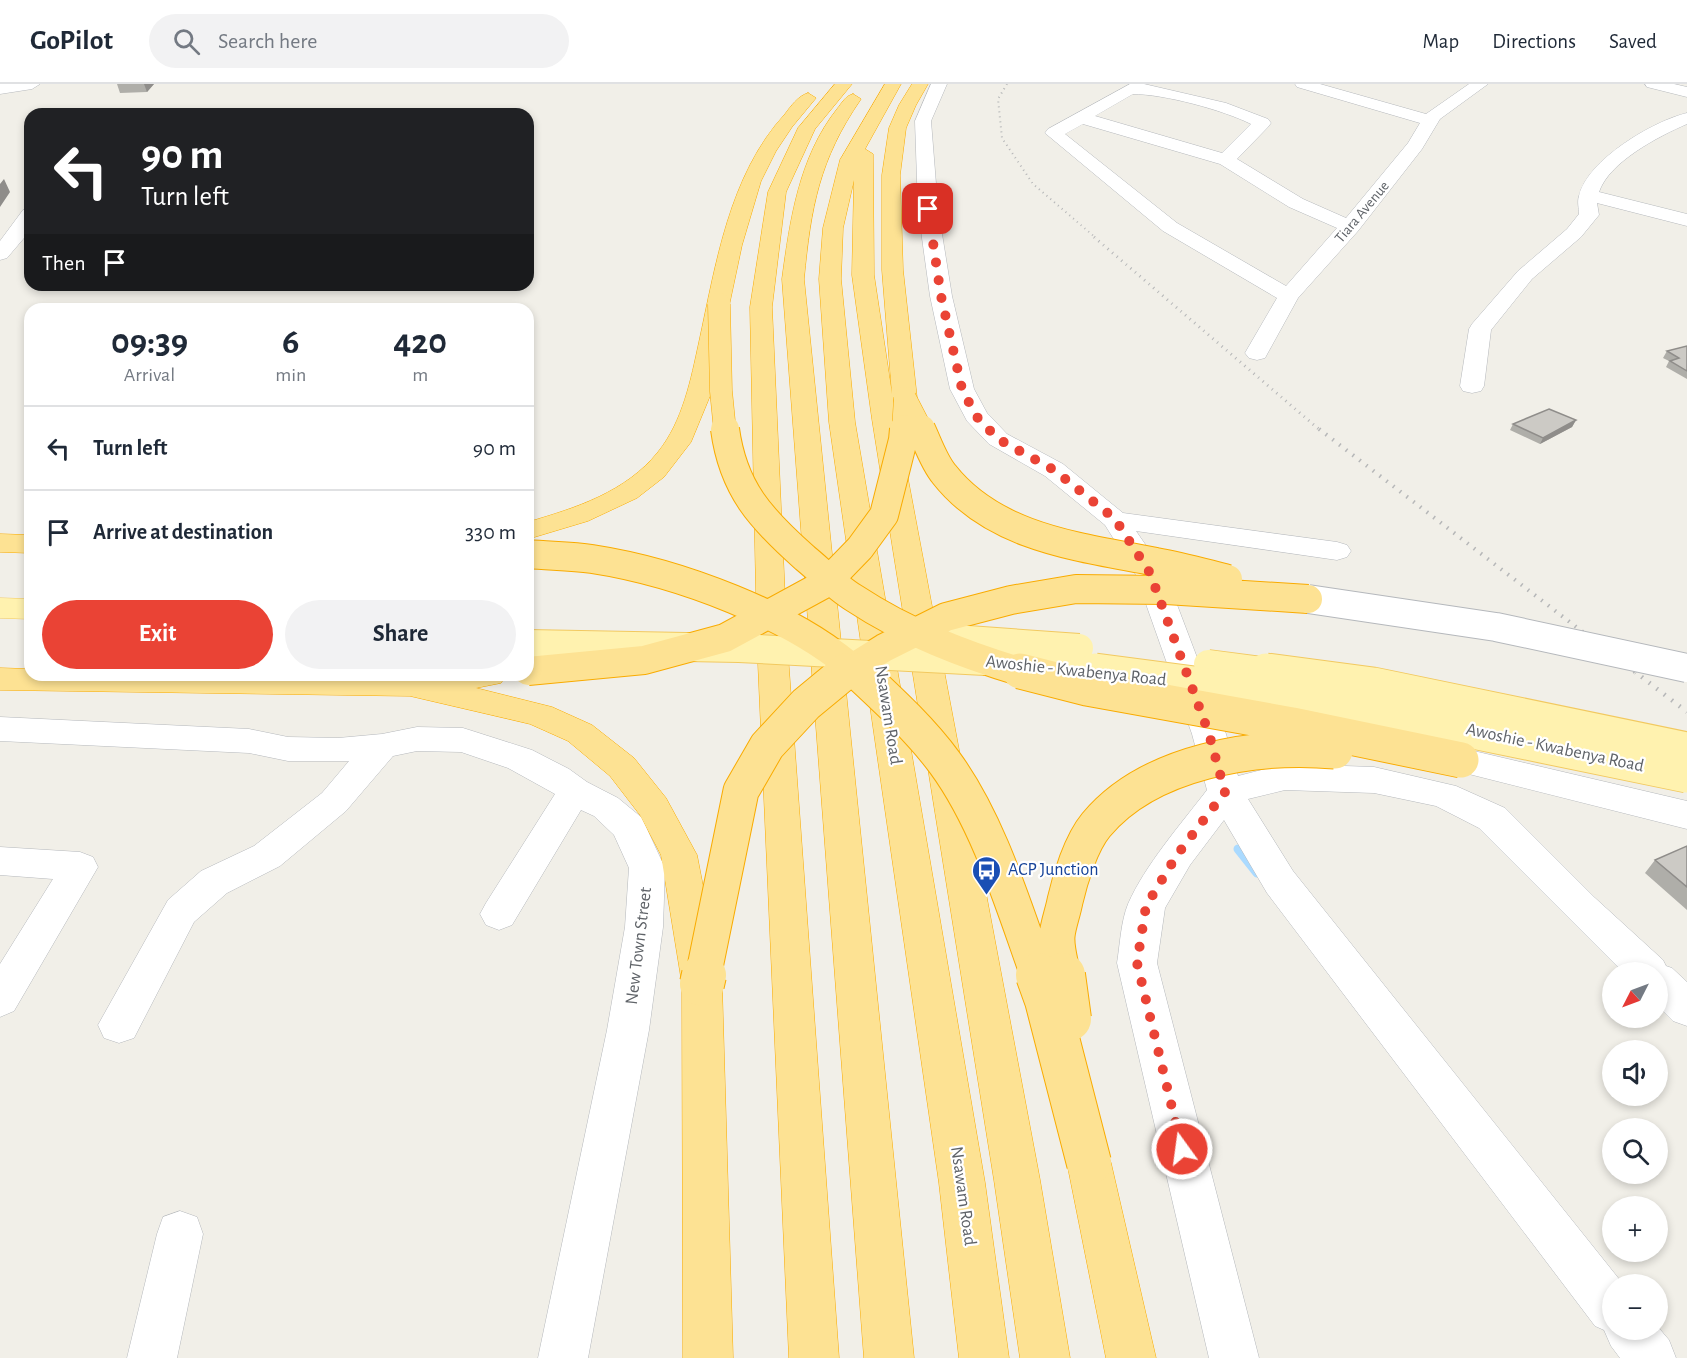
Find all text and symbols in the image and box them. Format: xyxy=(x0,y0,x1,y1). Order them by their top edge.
search box xyxy=(149,14,569,68)
icon: search xyxy=(170,25,203,58)
text: GoPilot xyxy=(30,27,113,55)
text: Search here xyxy=(218,30,318,52)
text: Map xyxy=(1423,31,1459,52)
text: Directions xyxy=(1492,31,1576,52)
text: Saved xyxy=(1609,31,1657,52)
icon: left xyxy=(42,132,120,210)
text: 90 m xyxy=(141,134,223,176)
street label: Tiara Avenue xyxy=(1332,178,1392,246)
text: Turn left xyxy=(141,183,229,210)
pin xyxy=(902,183,953,234)
icon: arrive xyxy=(911,192,944,225)
icon: arrive xyxy=(98,246,131,279)
text: Then xyxy=(42,252,86,274)
text: 09:39 xyxy=(111,324,188,360)
text: 6 xyxy=(282,324,299,360)
text: 420 xyxy=(393,324,447,360)
text: Arrival xyxy=(124,365,175,385)
text: min xyxy=(275,365,306,385)
text: m xyxy=(412,365,428,385)
icon: left xyxy=(42,432,75,465)
text: Turn left xyxy=(93,437,167,459)
text: 90 m xyxy=(473,437,516,459)
icon: arrive xyxy=(42,516,75,549)
text: Arrive at destination xyxy=(93,521,273,543)
text: 330 m xyxy=(465,521,516,543)
button: Exit xyxy=(42,600,273,669)
button: Share xyxy=(285,600,516,669)
street label: Awoshie - Kwabenya Road xyxy=(985,653,1167,689)
street label: Nsawam Road xyxy=(871,664,905,766)
street label: Awoshie - Kwabenya Road xyxy=(1464,720,1646,776)
bus stop icon: ACP Junction xyxy=(971,854,1003,896)
place label: ACP Junction xyxy=(1008,861,1099,879)
street label: New Town Street xyxy=(623,886,655,1006)
north arrow xyxy=(1602,962,1668,1028)
map controls xyxy=(1602,962,1668,1340)
button: sound xyxy=(1602,1040,1668,1106)
position arrow xyxy=(1150,1117,1214,1181)
button: search xyxy=(1602,1118,1668,1184)
street label: Nsawam Road xyxy=(947,1145,979,1247)
button: + xyxy=(1602,1196,1668,1262)
button: − xyxy=(1602,1274,1668,1340)

